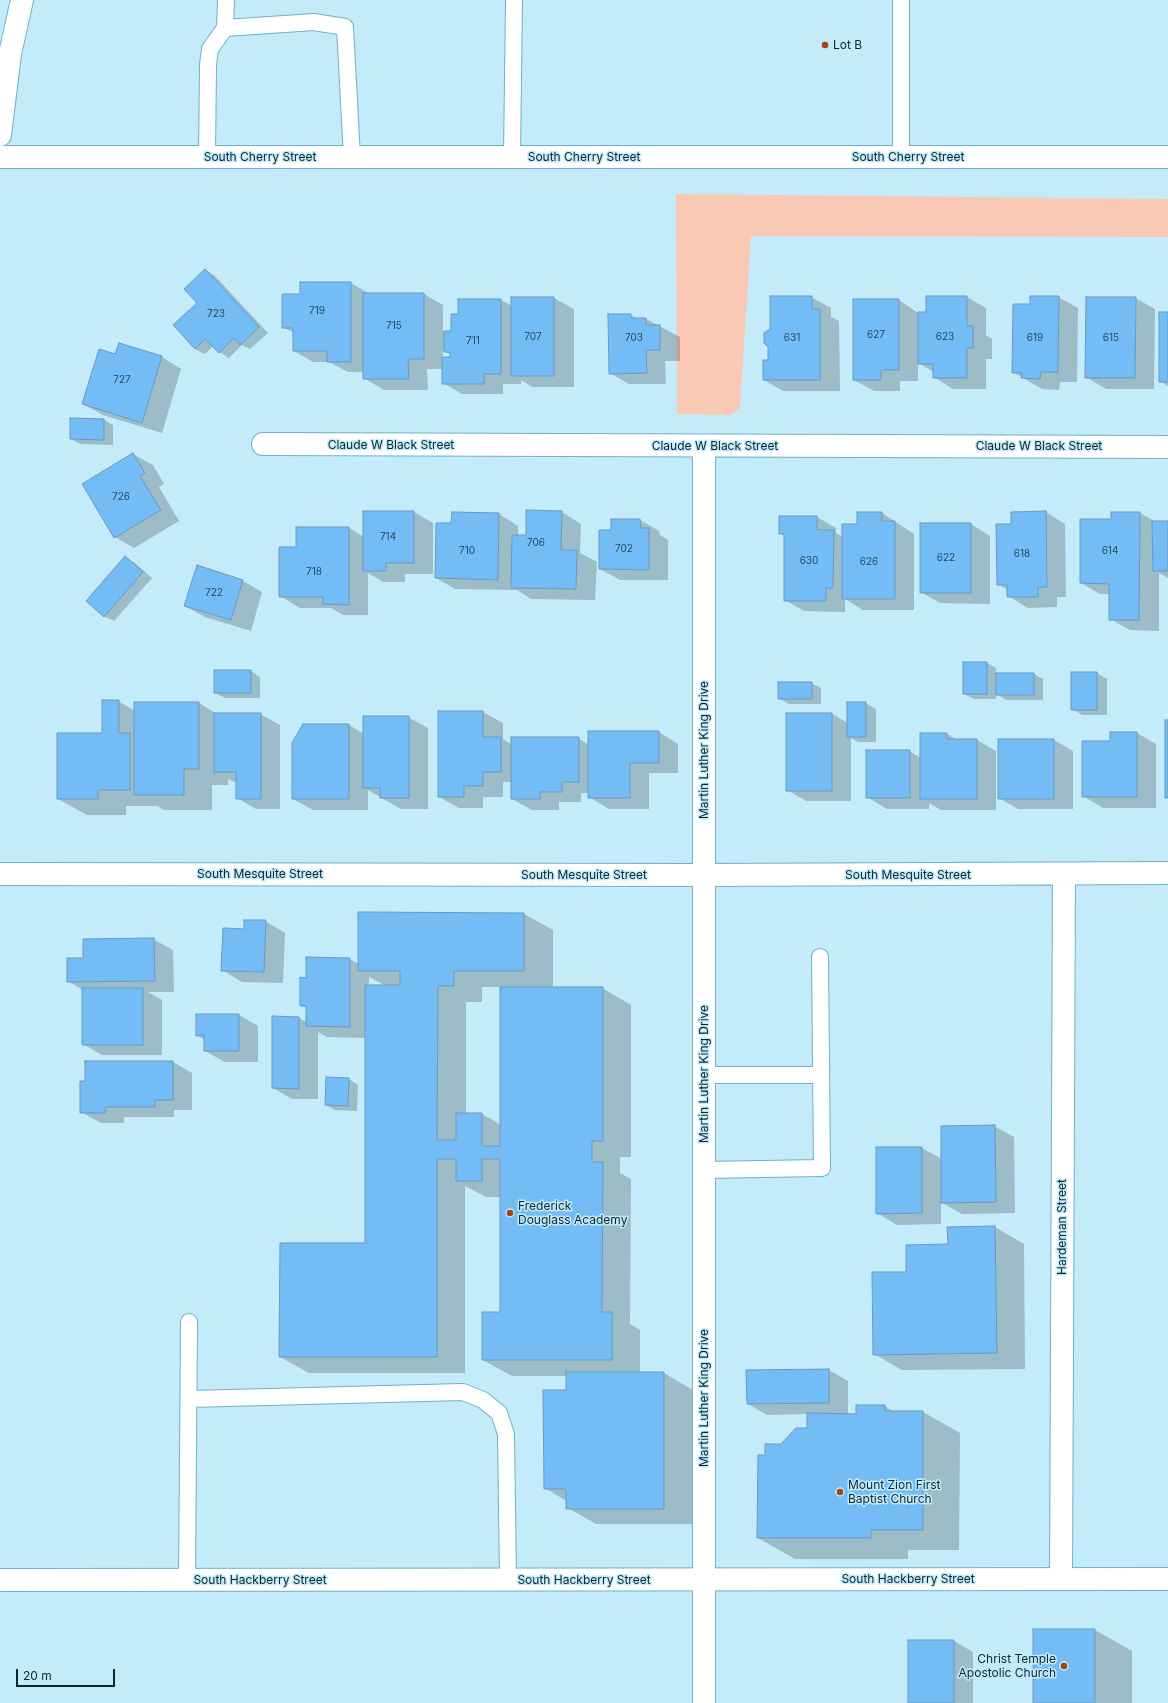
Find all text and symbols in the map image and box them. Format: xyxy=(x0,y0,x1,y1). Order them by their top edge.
place label: Lot B xyxy=(833,38,862,52)
marker: Lot B xyxy=(820,40,830,50)
street label: South Cherry Street xyxy=(204,150,316,164)
street label: South Cherry Street xyxy=(528,150,640,164)
street label: South Cherry Street xyxy=(852,150,964,164)
house number: 719 xyxy=(309,305,325,317)
house number: 723 xyxy=(207,308,225,320)
house number: 715 xyxy=(386,320,402,332)
house number: 627 xyxy=(867,329,885,341)
house number: 707 xyxy=(524,331,542,343)
house number: 623 xyxy=(936,331,954,343)
house number: 703 xyxy=(625,332,643,344)
house number: 631 xyxy=(784,332,800,344)
house number: 619 xyxy=(1027,332,1043,344)
house number: 615 xyxy=(1103,332,1119,344)
house number: 711 xyxy=(466,335,480,347)
house number: 727 xyxy=(113,374,131,386)
street label: Claude W Black Street xyxy=(328,438,454,452)
street label: Claude W Black Street xyxy=(652,439,778,453)
street label: Claude W Black Street xyxy=(976,439,1102,453)
house number: 726 xyxy=(112,491,130,503)
house number: 714 xyxy=(380,531,396,543)
house number: 706 xyxy=(527,537,545,549)
house number: 702 xyxy=(615,543,633,555)
house number: 710 xyxy=(459,545,475,557)
house number: 614 xyxy=(1102,545,1118,557)
house number: 618 xyxy=(1014,548,1030,560)
house number: 622 xyxy=(937,552,955,564)
house number: 630 xyxy=(800,555,818,567)
house number: 626 xyxy=(860,556,878,568)
house number: 718 xyxy=(306,566,322,578)
house number: 722 xyxy=(205,587,223,599)
street label: Martin Luther King Drive xyxy=(697,681,711,819)
street label: South Mesquite Street xyxy=(197,867,323,881)
street label: South Mesquite Street xyxy=(521,868,647,882)
street label: South Mesquite Street xyxy=(845,868,971,882)
street label: Martin Luther King Drive xyxy=(697,1005,711,1143)
street label: Hardeman Street xyxy=(1055,1179,1069,1275)
place label: Frederick Douglass Academy xyxy=(518,1199,627,1227)
marker: Frederick Douglass Academy xyxy=(505,1208,515,1218)
street label: Martin Luther King Drive xyxy=(697,1329,711,1467)
place label: Mount Zion First Baptist Church xyxy=(848,1478,940,1506)
marker: Mount Zion First Baptist Church xyxy=(835,1487,845,1497)
street label: South Hackberry Street xyxy=(841,1572,975,1586)
street label: South Hackberry Street xyxy=(193,1573,327,1587)
street label: South Hackberry Street xyxy=(517,1573,651,1587)
place label: Christ Temple Apostolic Church xyxy=(959,1652,1056,1680)
scale bar xyxy=(18,1661,117,1687)
marker: Christ Temple Apostolic Church xyxy=(1059,1661,1069,1671)
text: 20 m xyxy=(23,1668,52,1683)

